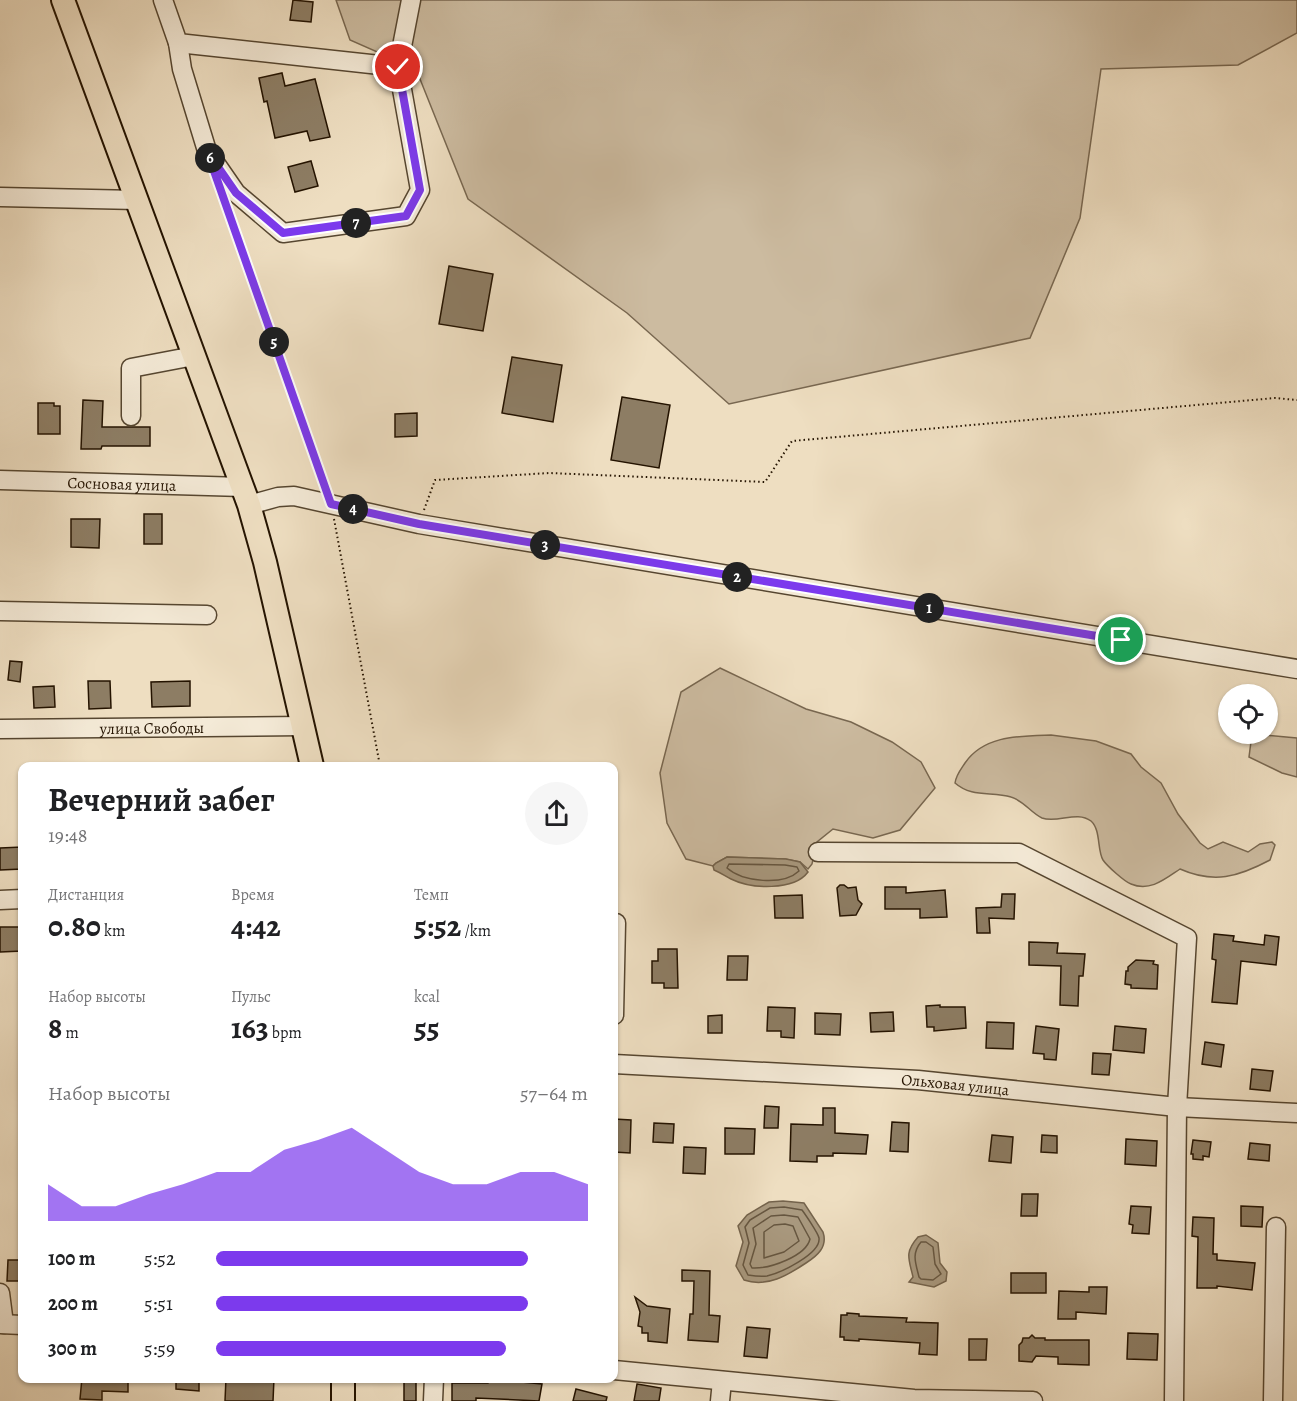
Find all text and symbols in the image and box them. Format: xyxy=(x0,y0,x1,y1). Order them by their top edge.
pin xyxy=(372,41,423,92)
icon: check xyxy=(381,50,414,83)
pin: 6 xyxy=(195,143,225,173)
text: 6 xyxy=(206,147,214,169)
pin: 7 xyxy=(341,208,371,238)
text: 7 xyxy=(353,212,359,234)
pin: 5 xyxy=(259,327,289,357)
text: 5 xyxy=(271,331,277,353)
street label: Сосновая улица xyxy=(67,472,177,497)
pin: 4 xyxy=(338,494,368,524)
text: 4 xyxy=(349,498,357,520)
pin: 3 xyxy=(530,530,560,560)
text: 3 xyxy=(542,534,548,556)
pin: 2 xyxy=(722,562,752,592)
text: 2 xyxy=(733,566,741,588)
pin: 1 xyxy=(914,593,944,623)
text: 1 xyxy=(926,597,932,619)
pin xyxy=(1095,614,1146,665)
icon: arrive xyxy=(1104,623,1137,656)
map controls xyxy=(1218,684,1278,744)
button: locate xyxy=(1218,684,1278,744)
street label: улица Свободы xyxy=(99,717,204,740)
text: Вечерний забег xyxy=(48,777,275,822)
button: share xyxy=(525,782,588,845)
text: 19:48 xyxy=(48,822,87,849)
text: Дистанция xyxy=(48,884,124,906)
text: Время xyxy=(231,884,275,906)
text: Темп xyxy=(414,884,449,906)
text: 0.80 xyxy=(48,906,101,946)
text: 4:42 xyxy=(231,906,281,946)
text: 5:52 xyxy=(414,906,461,946)
text: km xyxy=(101,920,125,942)
text: /km xyxy=(461,920,491,942)
text: Набор высоты xyxy=(48,986,146,1008)
text: Пульс xyxy=(231,986,271,1008)
text: kcal xyxy=(414,986,440,1008)
text: 8 xyxy=(48,1008,62,1048)
text: 163 xyxy=(231,1008,269,1048)
text: 55 xyxy=(414,1008,440,1048)
text: m xyxy=(62,1022,79,1044)
text: bpm xyxy=(269,1022,302,1044)
street label: Ольховая улица xyxy=(901,1069,1011,1102)
text: Набор высоты xyxy=(48,1080,171,1107)
text: 57–64 m xyxy=(520,1080,588,1107)
text: 100 m xyxy=(48,1245,96,1272)
text: 5:52 xyxy=(144,1245,175,1272)
text: 200 m xyxy=(48,1290,98,1317)
text: 5:51 xyxy=(144,1290,173,1317)
text: 300 m xyxy=(48,1335,97,1362)
text: 5:59 xyxy=(144,1335,175,1362)

